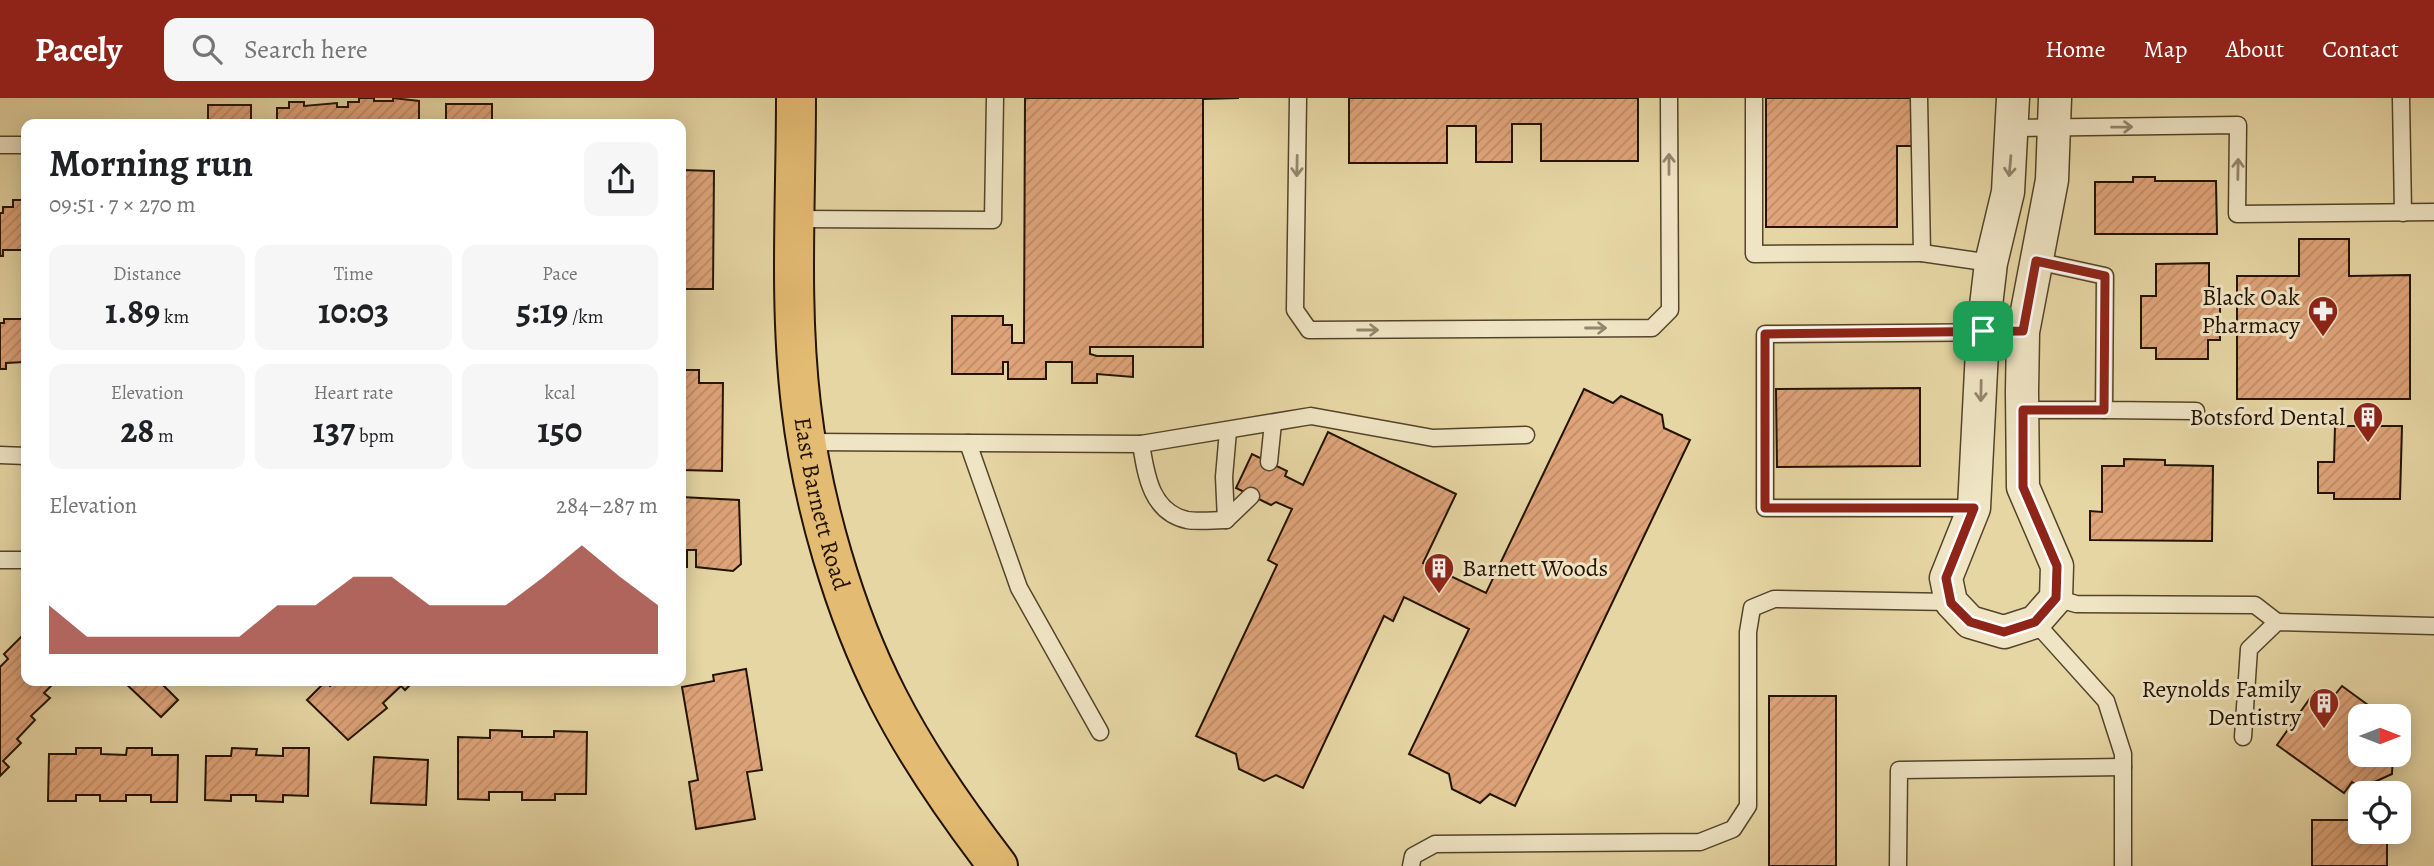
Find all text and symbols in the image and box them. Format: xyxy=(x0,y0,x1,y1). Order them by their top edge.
search box xyxy=(164,18,654,81)
text: Pacely xyxy=(35,27,122,72)
icon: search xyxy=(188,30,226,68)
text: Search here xyxy=(244,32,368,67)
text: Home xyxy=(2045,33,2106,65)
text: Map xyxy=(2144,33,2188,65)
text: About xyxy=(2226,33,2284,65)
text: Contact xyxy=(2322,33,2399,65)
one-way arrow xyxy=(2110,120,2133,134)
text: Morning run xyxy=(49,137,253,189)
button: share xyxy=(584,142,658,216)
one-way arrow xyxy=(1662,153,1676,176)
one-way arrow xyxy=(1290,154,1304,177)
one-way arrow xyxy=(2003,154,2016,177)
one-way arrow xyxy=(2231,158,2245,181)
text: 09:51 · 7 × 270 m xyxy=(49,189,196,220)
text: Distance xyxy=(113,261,181,287)
text: Time xyxy=(334,261,373,287)
text: Pace xyxy=(542,261,577,287)
place label: Black Oak Pharmacy xyxy=(2202,281,2300,341)
text: 1.89 xyxy=(105,287,160,335)
text: 10:03 xyxy=(318,287,389,335)
text: 5:19 xyxy=(516,287,568,335)
pharmacy icon: Black Oak Pharmacy xyxy=(2306,294,2340,338)
pin xyxy=(1953,301,2013,361)
text: km xyxy=(160,304,189,330)
text: /km xyxy=(568,304,603,330)
icon: arrive xyxy=(1964,312,2002,350)
one-way arrow xyxy=(1584,321,1607,335)
one-way arrow xyxy=(1357,323,1380,336)
one-way arrow xyxy=(1975,379,1988,402)
text: Elevation xyxy=(111,380,184,406)
text: Heart rate xyxy=(314,380,393,406)
text: kcal xyxy=(545,380,575,406)
building icon: Botsford Dental xyxy=(2351,400,2385,444)
place label: Botsford Dental xyxy=(2190,401,2345,433)
text: 28 xyxy=(121,406,154,454)
text: 137 xyxy=(313,406,355,454)
text: 150 xyxy=(537,406,582,454)
street label: East Barnett Road xyxy=(787,415,858,594)
text: m xyxy=(154,423,174,449)
text: bpm xyxy=(355,423,394,449)
text: Elevation xyxy=(49,490,137,521)
text: 284–287 m xyxy=(556,490,658,521)
building icon: Barnett Woods xyxy=(1422,551,1456,595)
place label: Barnett Woods xyxy=(1462,552,1608,584)
place label: Reynolds Family Dentistry xyxy=(2142,673,2301,733)
building icon: Reynolds Family Dentistry xyxy=(2307,686,2341,730)
north arrow xyxy=(2348,704,2412,766)
map controls xyxy=(2348,704,2411,844)
button: locate xyxy=(2348,781,2411,844)

